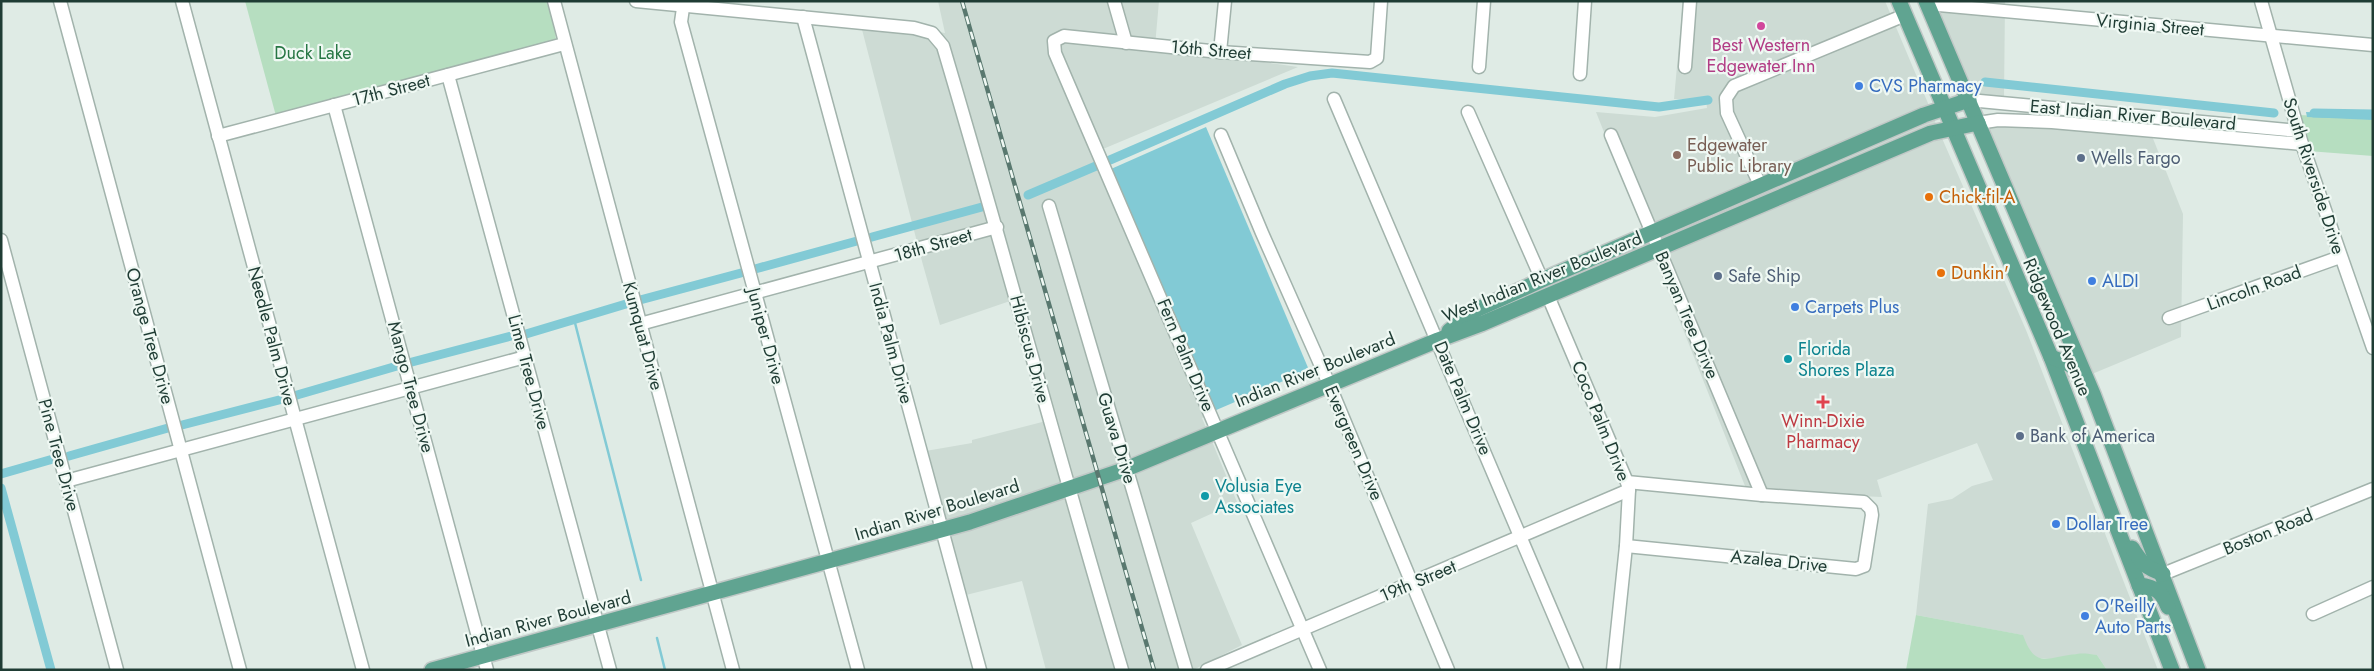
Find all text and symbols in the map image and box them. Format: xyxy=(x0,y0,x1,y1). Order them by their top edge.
street label: Virginia Street xyxy=(2095,7,2206,43)
marker: Best Western Edgewater Inn xyxy=(1755,20,1767,32)
place label: Best Western Edgewater Inn xyxy=(1707,32,1815,79)
street label: 16th Street xyxy=(1170,34,1253,67)
park label: Duck Lake xyxy=(274,40,352,66)
street label: 17th Street xyxy=(349,67,433,113)
place label: CVS Pharmacy xyxy=(1869,73,1982,99)
marker: CVS Pharmacy xyxy=(1853,80,1865,92)
street label: East Indian River Boulevard xyxy=(2029,93,2237,137)
street label: South Riverside Drive xyxy=(2276,94,2352,258)
place label: Edgewater Public Library xyxy=(1687,132,1792,179)
place label: Wells Fargo xyxy=(2091,145,2181,171)
marker: Edgewater Public Library xyxy=(1671,149,1683,161)
marker: Wells Fargo xyxy=(2075,152,2087,164)
place label: Chick-fil-A xyxy=(1939,184,2016,210)
marker: Chick-fil-A xyxy=(1923,191,1935,203)
street label: 18th Street xyxy=(891,221,976,269)
street label: West Indian River Boulevard xyxy=(1438,225,1646,329)
street label: Banyan Tree Drive xyxy=(1648,247,1726,383)
street label: Ridgewood Avenue xyxy=(2016,254,2098,400)
street label: Lincoln Road xyxy=(2203,259,2305,317)
place label: Dunkin' xyxy=(1951,260,2009,286)
place label: Safe Ship xyxy=(1728,263,1801,289)
street label: Needle Palm Drive xyxy=(241,264,303,408)
street label: Orange Tree Drive xyxy=(119,265,181,407)
marker: Dunkin' xyxy=(1935,267,1947,279)
place label: ALDI xyxy=(2102,268,2139,294)
marker: Safe Ship xyxy=(1712,270,1724,282)
marker: ALDI xyxy=(2086,275,2098,287)
street label: Kumquat Drive xyxy=(616,279,670,393)
street label: India Palm Drive xyxy=(862,280,920,406)
street label: Juniper Drive xyxy=(740,283,791,387)
street label: Hibiscus Drive xyxy=(1003,292,1057,406)
place label: Carpets Plus xyxy=(1805,294,1899,320)
street label: Fern Palm Drive xyxy=(1151,295,1221,415)
marker: Carpets Plus xyxy=(1789,301,1801,313)
street label: Lime Tree Drive xyxy=(501,312,557,432)
street label: Mango Tree Drive xyxy=(381,318,441,456)
street label: Indian River Boulevard xyxy=(1231,326,1399,414)
place label: Florida Shores Plaza xyxy=(1798,336,1895,383)
street label: Date Palm Drive xyxy=(1427,337,1499,459)
marker: Florida Shores Plaza xyxy=(1782,353,1794,365)
street label: Coco Palm Drive xyxy=(1565,357,1637,485)
street label: Evergreen Drive xyxy=(1318,382,1390,504)
street label: Guava Drive xyxy=(1091,389,1143,487)
street label: Pine Tree Drive xyxy=(32,396,86,514)
marker: Winn-Dixie Pharmacy xyxy=(1817,396,1829,408)
place label: Winn-Dixie Pharmacy xyxy=(1781,408,1865,455)
place label: Bank of America xyxy=(2030,423,2155,449)
marker: Bank of America xyxy=(2014,430,2026,442)
street label: Indian River Boulevard xyxy=(851,473,1023,547)
place label: Volusia Eye Associates xyxy=(1215,473,1302,520)
marker: Volusia Eye Associates xyxy=(1199,490,1211,502)
street label: Boston Road xyxy=(2219,502,2317,562)
place label: Dollar Tree xyxy=(2066,511,2148,537)
marker: Dollar Tree xyxy=(2050,518,2062,530)
street label: Azalea Drive xyxy=(1729,543,1829,579)
street label: 19th Street xyxy=(1376,553,1461,609)
street label: Indian River Boulevard xyxy=(462,584,634,654)
place label: O'Reilly Auto Parts xyxy=(2095,593,2171,640)
marker: O'Reilly Auto Parts xyxy=(2079,610,2091,622)

